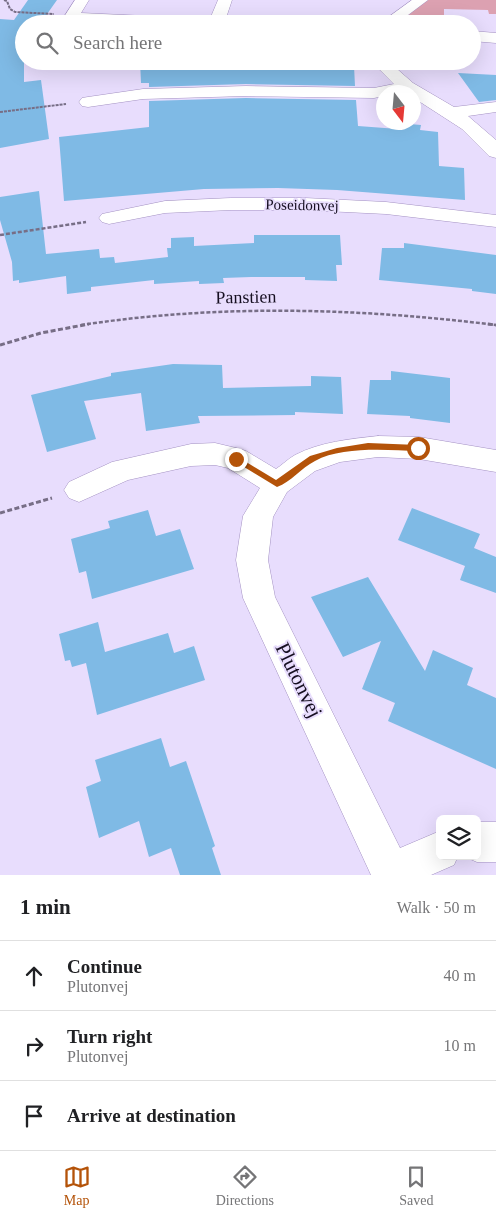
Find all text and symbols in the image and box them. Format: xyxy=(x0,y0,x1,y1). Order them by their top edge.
search box xyxy=(15,15,481,70)
icon: search xyxy=(33,29,61,57)
text: Search here xyxy=(73,32,162,53)
north arrow xyxy=(376,85,421,130)
street label: Poseidonvej xyxy=(265,196,339,214)
street label: Panstien xyxy=(215,286,277,308)
route start xyxy=(407,437,430,460)
route end xyxy=(225,448,248,471)
street label: Plutonvej xyxy=(271,639,327,721)
map controls xyxy=(436,815,481,860)
button: layers xyxy=(436,815,481,860)
text: 1 min xyxy=(20,895,71,919)
text: Walk · 50 m xyxy=(397,899,476,916)
text: Continue xyxy=(67,956,142,977)
icon: ahead xyxy=(20,962,48,990)
text: 40 m xyxy=(444,967,476,984)
text: Plutonvej xyxy=(67,978,128,995)
text: Turn right xyxy=(67,1026,152,1047)
icon: right xyxy=(20,1032,48,1060)
text: 10 m xyxy=(444,1037,476,1054)
text: Plutonvej xyxy=(67,1048,128,1065)
icon: arrive xyxy=(20,1102,48,1130)
text: Arrive at destination xyxy=(67,1105,236,1126)
tab: Map xyxy=(63,1163,91,1209)
tab: Directions xyxy=(216,1163,274,1209)
tab: Saved xyxy=(399,1163,433,1209)

